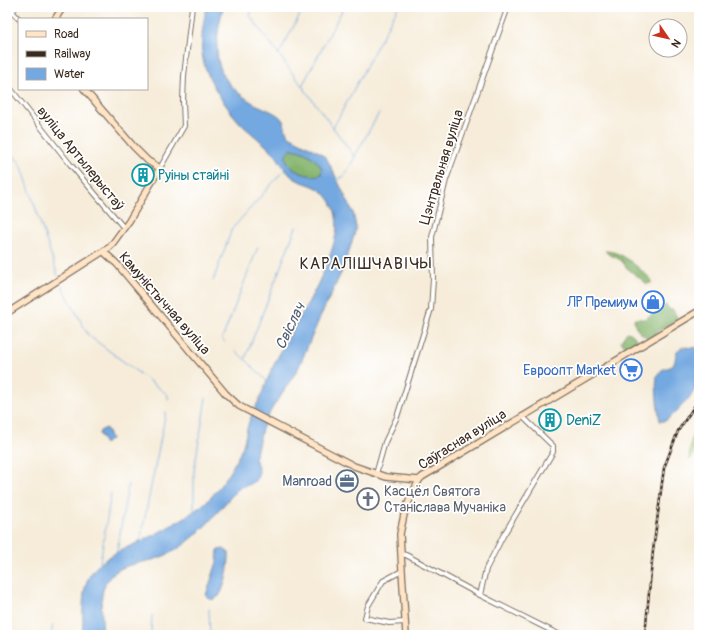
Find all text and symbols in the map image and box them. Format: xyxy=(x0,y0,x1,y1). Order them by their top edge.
legend xyxy=(18,18,148,90)
north arrow xyxy=(648,18,688,58)
text: Road xyxy=(54,27,79,42)
text: N xyxy=(668,37,683,50)
text: Railway xyxy=(54,47,90,62)
text: Water xyxy=(54,67,85,82)
street label: вуліца Артылерыстаў xyxy=(33,103,128,214)
street label: Цэнтральная вуліца xyxy=(416,108,467,227)
building icon: Руіны стайні xyxy=(130,162,156,188)
place label: Руіны стайні xyxy=(158,167,230,184)
street label: Камуністычная вуліца xyxy=(115,249,214,358)
district label: КАРАЛІШЧАВІЧЫ xyxy=(300,254,432,274)
shop icon: ЛР Премиум xyxy=(640,289,666,315)
place label: ЛР Премиум xyxy=(566,294,638,311)
water label: Свіслач xyxy=(271,299,310,353)
supermarket icon: Евроопт Market xyxy=(618,357,644,383)
place label: Евроопт Market xyxy=(523,362,616,379)
street label: Саўгасная вуліца xyxy=(415,406,509,473)
building icon: DeniZ xyxy=(537,407,563,433)
place label: DeniZ xyxy=(566,412,602,429)
office icon: Manroad xyxy=(334,468,360,494)
place label: Manroad xyxy=(282,473,332,490)
place label: Касцёл Святога Станіслава Мучаніка xyxy=(384,483,506,516)
church icon: Касцёл Святога Станіслава Мучаніка xyxy=(355,486,381,512)

